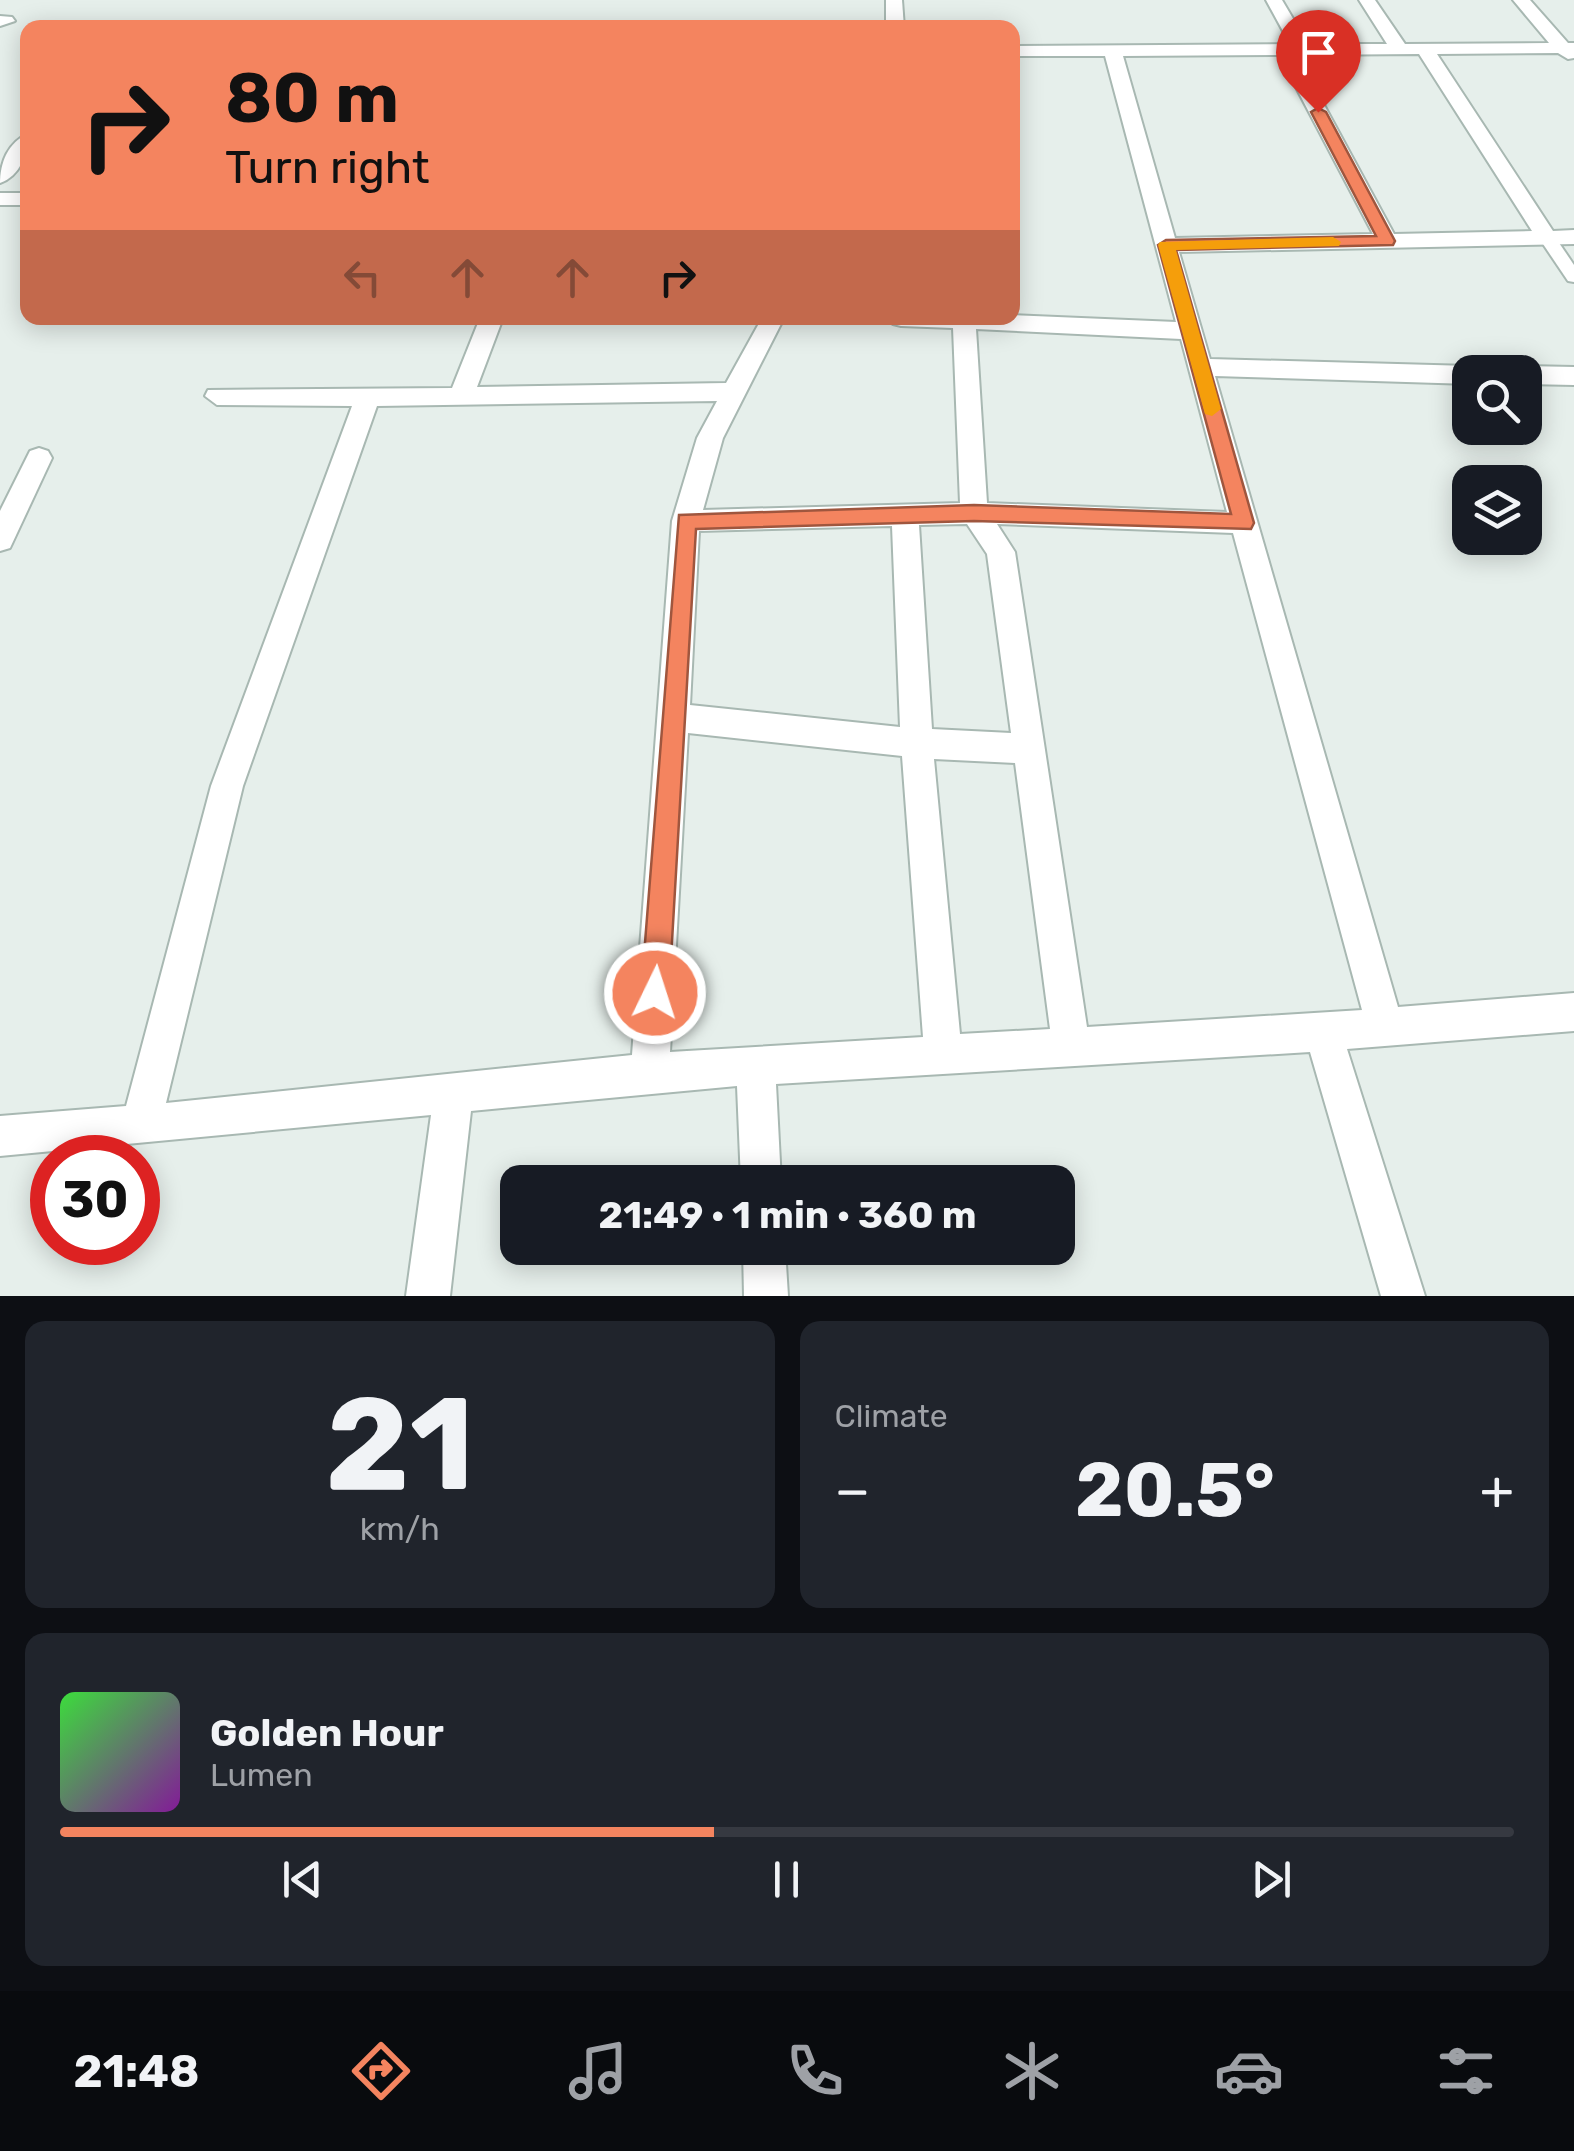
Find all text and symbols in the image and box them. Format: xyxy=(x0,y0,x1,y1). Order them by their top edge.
pin xyxy=(1276,10,1361,113)
icon: arrive xyxy=(1291,25,1346,80)
text: 80 m xyxy=(225,57,399,140)
icon: right xyxy=(60,60,190,190)
text: Turn right xyxy=(225,141,429,194)
icon: left xyxy=(335,250,390,305)
icon: ahead xyxy=(440,250,495,305)
icon: ahead xyxy=(545,250,600,305)
icon: right xyxy=(650,250,705,305)
map controls xyxy=(1452,355,1542,555)
button: search xyxy=(1452,355,1542,445)
button: layers xyxy=(1452,465,1542,555)
position arrow xyxy=(603,941,707,1045)
speed limit sign: 30 xyxy=(30,1135,160,1265)
text: 21:49 · 1 min · 360 m xyxy=(599,1192,976,1238)
text: 21 xyxy=(325,1367,474,1522)
text: Climate xyxy=(835,1397,948,1435)
text: 20.5° xyxy=(1075,1446,1275,1535)
text: − xyxy=(835,1458,870,1523)
text: + xyxy=(1480,1458,1514,1523)
text: km/h xyxy=(360,1510,440,1548)
text: Golden Hour xyxy=(210,1710,444,1756)
text: Lumen xyxy=(210,1756,313,1794)
icon: previous xyxy=(275,1852,330,1907)
icon: pause xyxy=(759,1852,814,1907)
icon: next xyxy=(1244,1852,1299,1907)
icon: directions xyxy=(346,2036,416,2106)
icon: music xyxy=(563,2036,633,2106)
icon: phone xyxy=(780,2036,850,2106)
icon: climate xyxy=(997,2036,1067,2106)
icon: car xyxy=(1214,2036,1284,2106)
icon: filters xyxy=(1431,2036,1501,2106)
text: 21:48 xyxy=(73,2045,199,2098)

